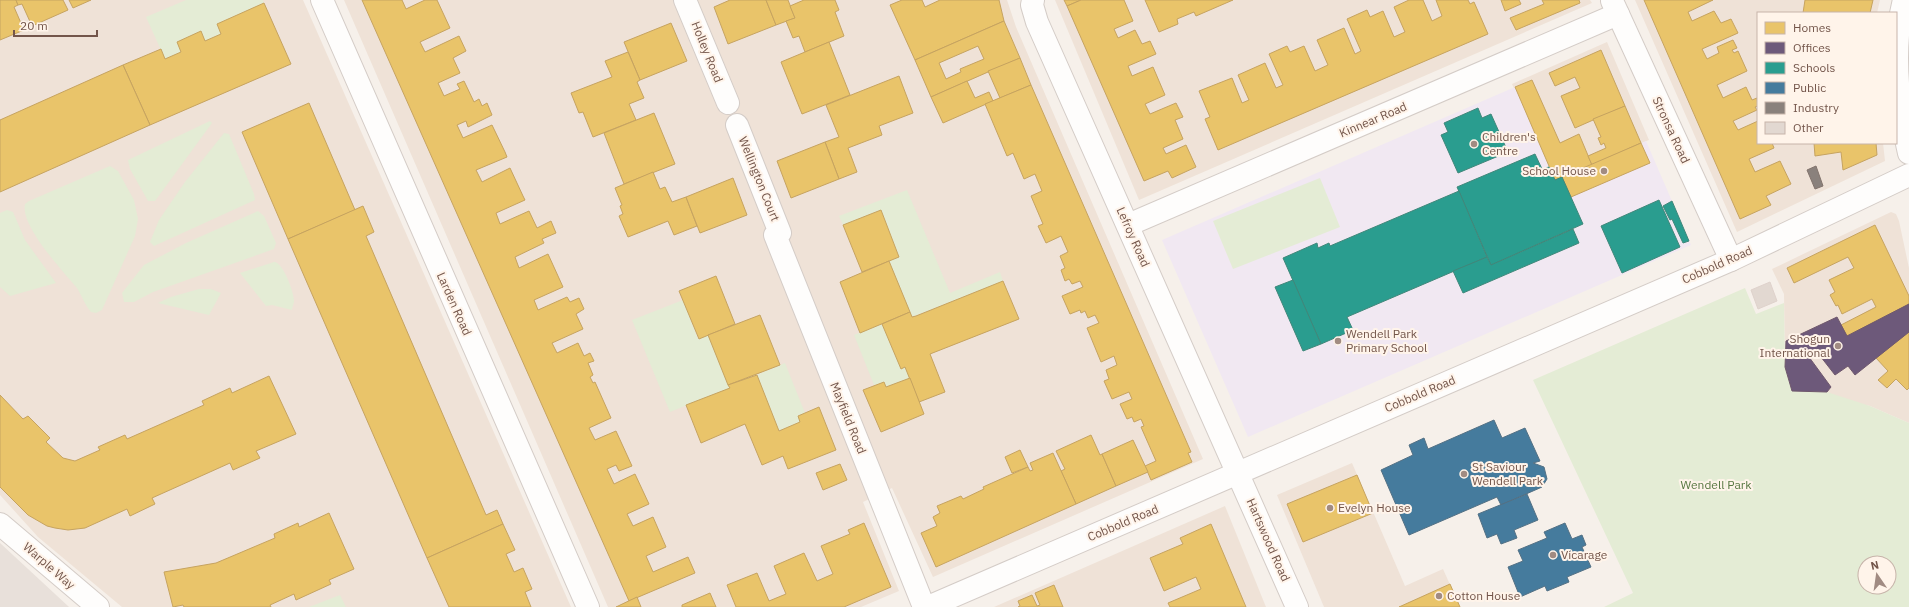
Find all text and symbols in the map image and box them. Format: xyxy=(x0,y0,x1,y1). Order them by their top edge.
scale bar xyxy=(14,12,97,38)
legend xyxy=(1757,12,1897,144)
text: 20 m xyxy=(20,18,48,33)
street label: Holley Road xyxy=(688,19,727,85)
text: Homes xyxy=(1793,20,1831,35)
text: Offices xyxy=(1793,40,1831,55)
text: Schools xyxy=(1793,60,1836,75)
text: Public xyxy=(1793,80,1826,95)
street label: Stronsa Road xyxy=(1649,94,1693,165)
street label: Kinnear Road xyxy=(1337,99,1409,141)
text: Industry xyxy=(1793,100,1839,115)
text: Other xyxy=(1793,120,1824,135)
place label: Children's Centre xyxy=(1482,129,1536,158)
street label: Wellington Court xyxy=(736,134,783,223)
marker: Children's Centre xyxy=(1469,139,1479,149)
place label: School House xyxy=(1522,163,1596,178)
marker: School House xyxy=(1599,166,1609,176)
street label: Lefroy Road xyxy=(1114,205,1153,269)
street label: Cobbold Road xyxy=(1679,242,1754,287)
street label: Larden Road xyxy=(434,270,475,338)
place label: Wendell Park Primary School xyxy=(1346,326,1427,355)
place label: Shogun International xyxy=(1760,331,1830,360)
marker: Wendell Park Primary School xyxy=(1333,336,1343,346)
marker: Shogun International xyxy=(1833,341,1843,351)
street label: Cobbold Road xyxy=(1382,372,1457,415)
street label: Mayfield Road xyxy=(827,380,870,456)
place label: St Saviour Wendell Park xyxy=(1472,459,1544,488)
marker: St Saviour Wendell Park xyxy=(1459,469,1469,479)
park label: Wendell Park xyxy=(1680,477,1752,492)
street label: Hartswood Road xyxy=(1243,496,1293,584)
place label: Evelyn House xyxy=(1338,500,1411,515)
street label: Cobbold Road xyxy=(1085,501,1160,544)
marker: Evelyn House xyxy=(1325,503,1335,513)
street label: Warple Way xyxy=(20,539,78,592)
place label: Vicarage xyxy=(1561,547,1608,562)
marker: Vicarage xyxy=(1548,550,1558,560)
north arrow xyxy=(1857,555,1897,595)
text: N xyxy=(1869,558,1880,573)
place label: Cotton House xyxy=(1447,588,1521,603)
marker: Cotton House xyxy=(1434,591,1444,601)

